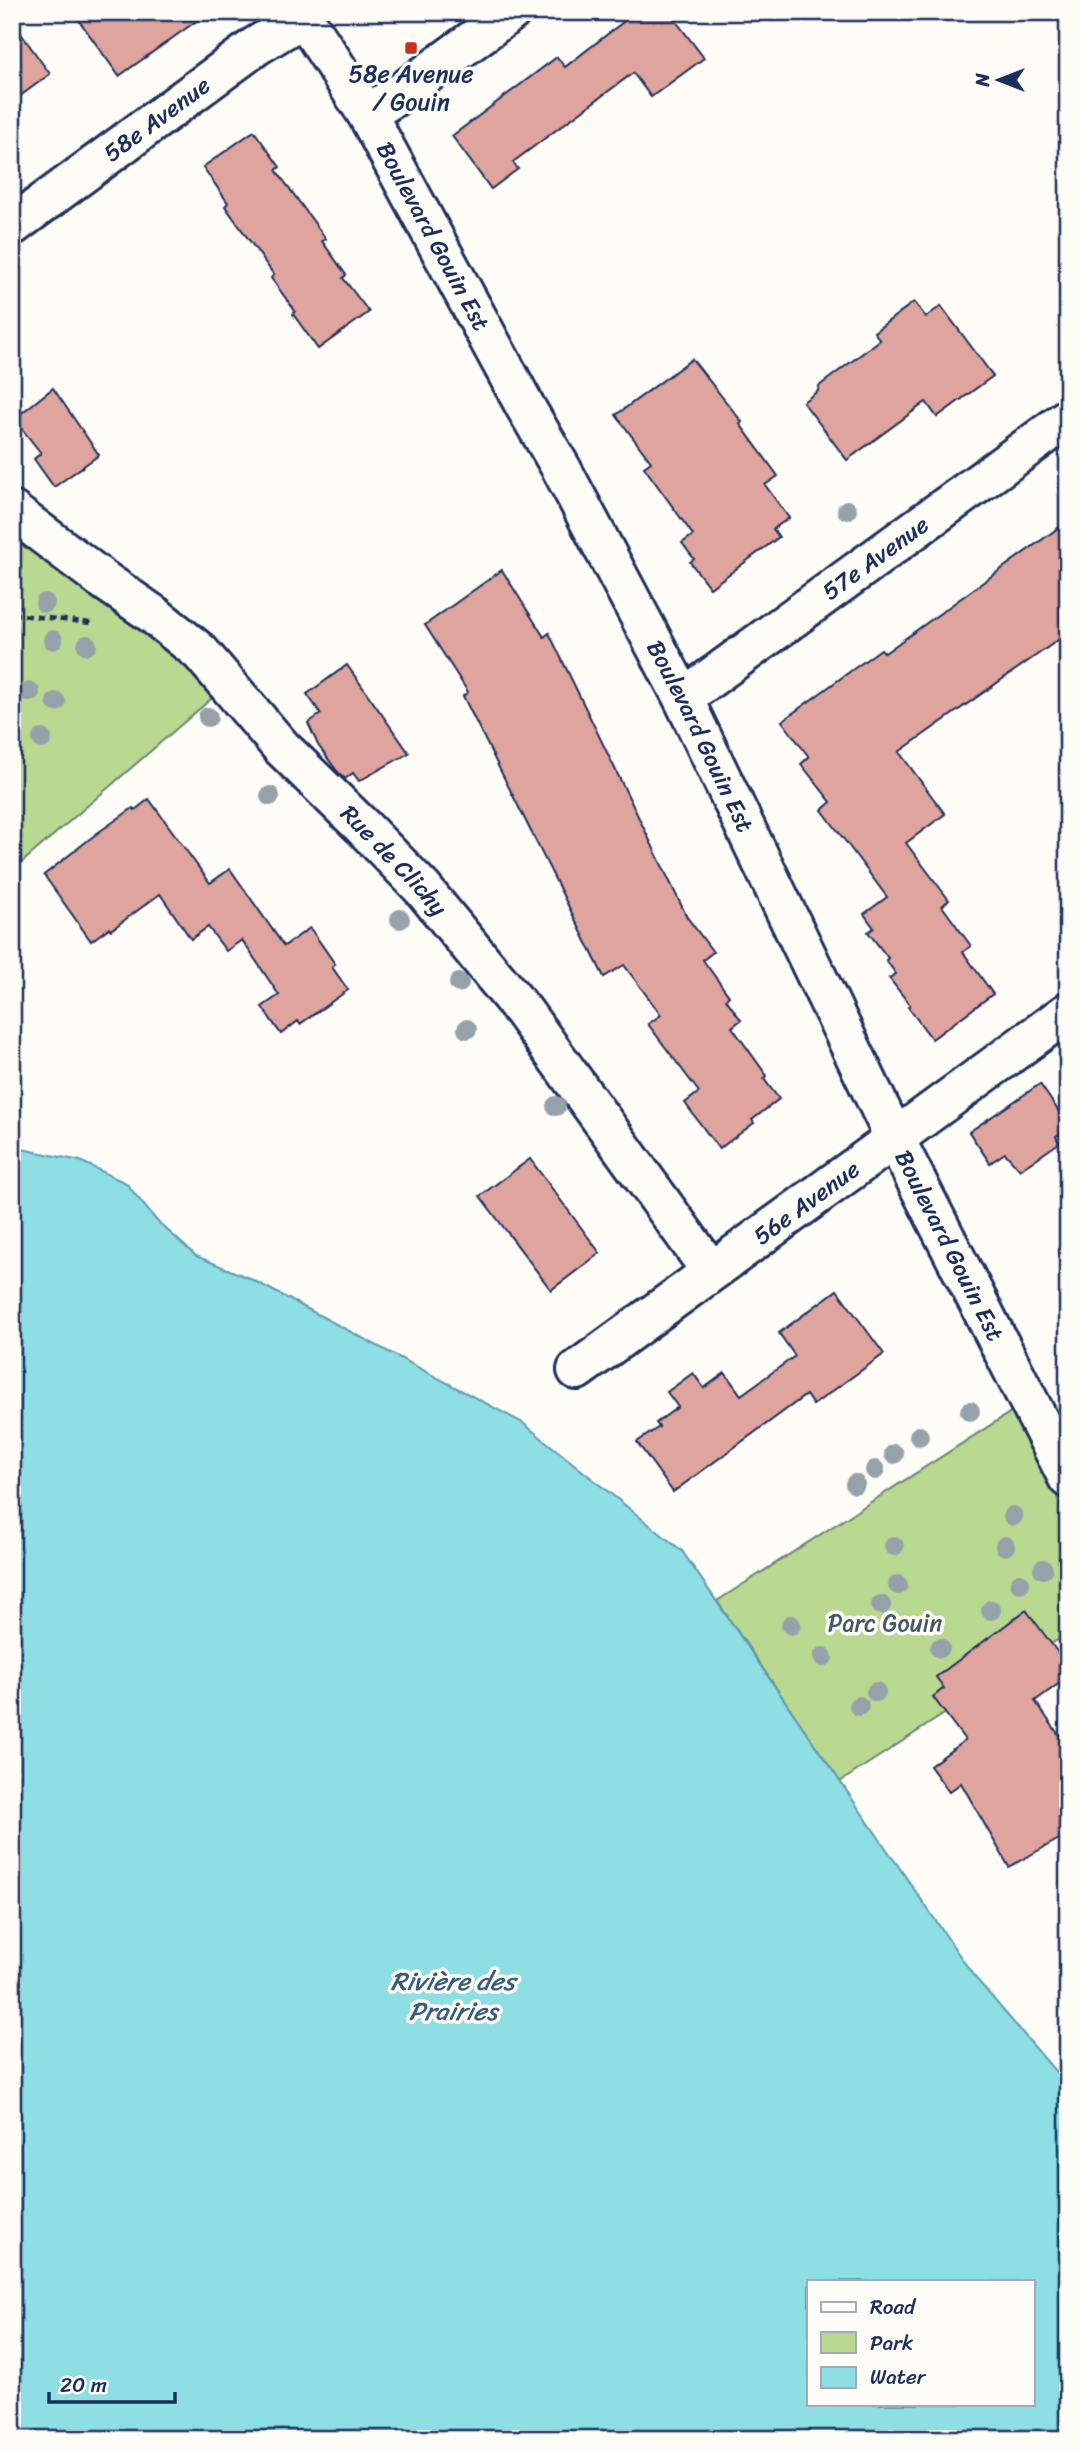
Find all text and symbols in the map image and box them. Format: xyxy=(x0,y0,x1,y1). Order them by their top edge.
marker: 58e Avenue / Gouin xyxy=(403,40,419,56)
north arrow xyxy=(964,46,1034,116)
place label: 58e Avenue / Gouin xyxy=(348,53,474,123)
street label: 58e Avenue xyxy=(94,65,220,173)
text: N xyxy=(966,73,999,88)
street label: Boulevard Gouin Est xyxy=(365,134,502,339)
street label: 57e Avenue xyxy=(813,504,938,612)
street label: Boulevard Gouin Est xyxy=(635,632,766,840)
street label: Rue de Clichy xyxy=(330,794,459,926)
street label: Boulevard Gouin Est xyxy=(883,1142,1016,1349)
street label: 56e Avenue xyxy=(744,1149,869,1256)
park label: Parc Gouin xyxy=(828,1602,942,1644)
water label: Rivière des Prairies xyxy=(391,1958,518,2034)
legend xyxy=(807,2280,1034,2406)
text: Road xyxy=(870,2288,917,2326)
text: Park xyxy=(870,2324,913,2362)
text: Water xyxy=(870,2358,927,2396)
scale bar xyxy=(49,2360,175,2404)
text: 20 m xyxy=(60,2366,107,2404)

